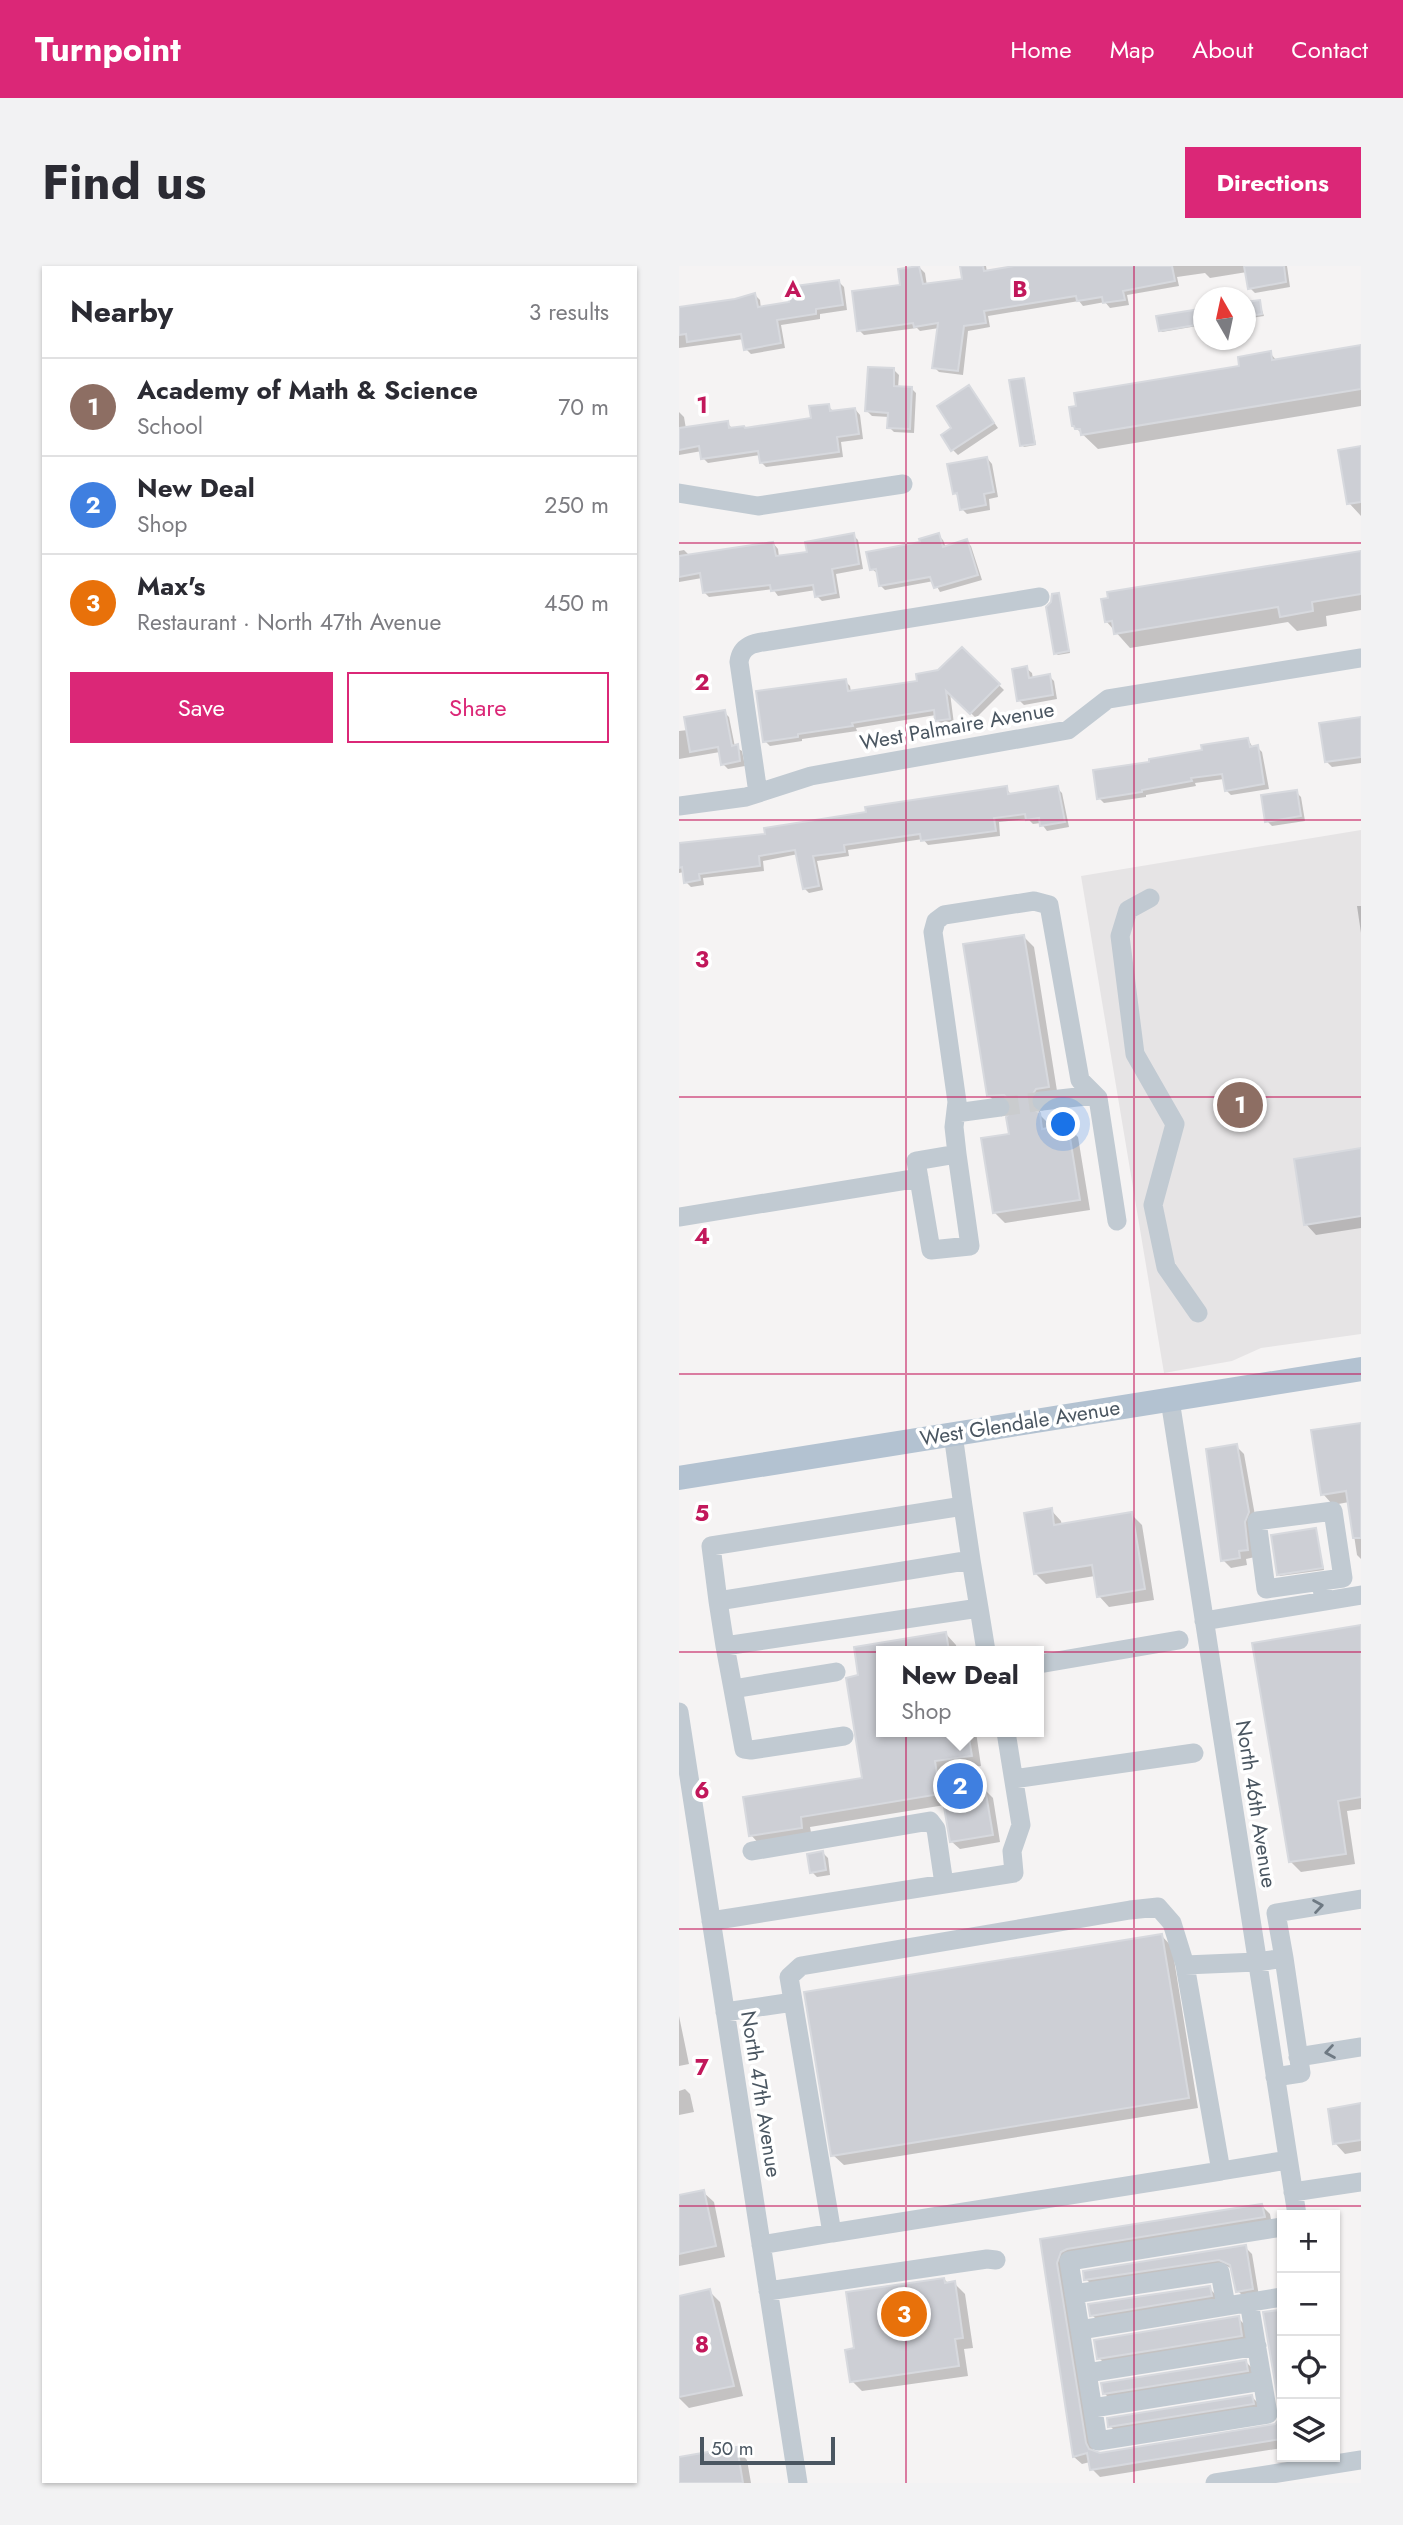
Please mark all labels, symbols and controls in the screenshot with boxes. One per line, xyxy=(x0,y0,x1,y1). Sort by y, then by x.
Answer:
text: Turnpoint xyxy=(35,26,181,73)
text: Home xyxy=(1010,32,1072,67)
text: Map xyxy=(1110,32,1154,67)
text: About xyxy=(1192,32,1253,67)
text: Contact xyxy=(1291,32,1368,67)
text: Find us xyxy=(42,147,206,217)
button: Directions xyxy=(1185,147,1361,218)
text: A xyxy=(784,272,802,306)
text: B xyxy=(1012,272,1028,306)
north arrow xyxy=(1193,287,1256,350)
text: Nearby xyxy=(70,290,173,333)
text: 3 results xyxy=(529,295,609,329)
text: Academy of Math & Science xyxy=(137,371,478,409)
text: 1 xyxy=(696,388,708,422)
text: 1 xyxy=(87,390,99,424)
text: 70 m xyxy=(558,390,609,424)
text: School xyxy=(137,409,203,443)
text: New Deal xyxy=(137,469,255,507)
text: 2 xyxy=(85,488,101,522)
text: 250 m xyxy=(544,488,609,522)
text: Shop xyxy=(137,507,187,541)
text: Max's xyxy=(137,567,205,605)
text: 3 xyxy=(86,586,100,620)
text: 450 m xyxy=(544,586,609,620)
text: Restaurant · North 47th Avenue xyxy=(137,605,441,639)
text: 2 xyxy=(694,665,710,699)
button: Save xyxy=(70,672,333,743)
button: Share xyxy=(347,672,609,743)
street label: West Palmaire Avenue xyxy=(857,694,1057,758)
text: 3 xyxy=(695,942,709,976)
pin: 1 xyxy=(1217,1079,1263,1131)
your location xyxy=(1046,1107,1080,1141)
text: 4 xyxy=(694,1219,710,1253)
street label: West Glendale Avenue xyxy=(918,1392,1122,1454)
text: 5 xyxy=(695,1496,709,1530)
popup xyxy=(876,1646,1044,1737)
text: New Deal xyxy=(901,1656,1019,1694)
text: Shop xyxy=(901,1694,951,1728)
street label: North 46th Avenue xyxy=(1228,1718,1284,1890)
pin: 2 xyxy=(937,1760,983,1812)
text: 6 xyxy=(694,1773,710,1807)
one-way arrow xyxy=(1313,1899,1324,1914)
street label: North 47th Avenue xyxy=(733,2009,789,2180)
one-way arrow xyxy=(1324,2044,1336,2059)
text: 7 xyxy=(695,2050,709,2084)
map controls xyxy=(1277,2210,1340,2462)
button: + xyxy=(1277,2210,1340,2273)
button: − xyxy=(1277,2273,1340,2336)
pin: 3 xyxy=(881,2288,927,2340)
text: 8 xyxy=(695,2327,709,2361)
button: locate xyxy=(1277,2336,1340,2399)
button: layers xyxy=(1277,2399,1340,2462)
scale bar xyxy=(700,2434,835,2466)
text: 50 m xyxy=(711,2435,754,2462)

